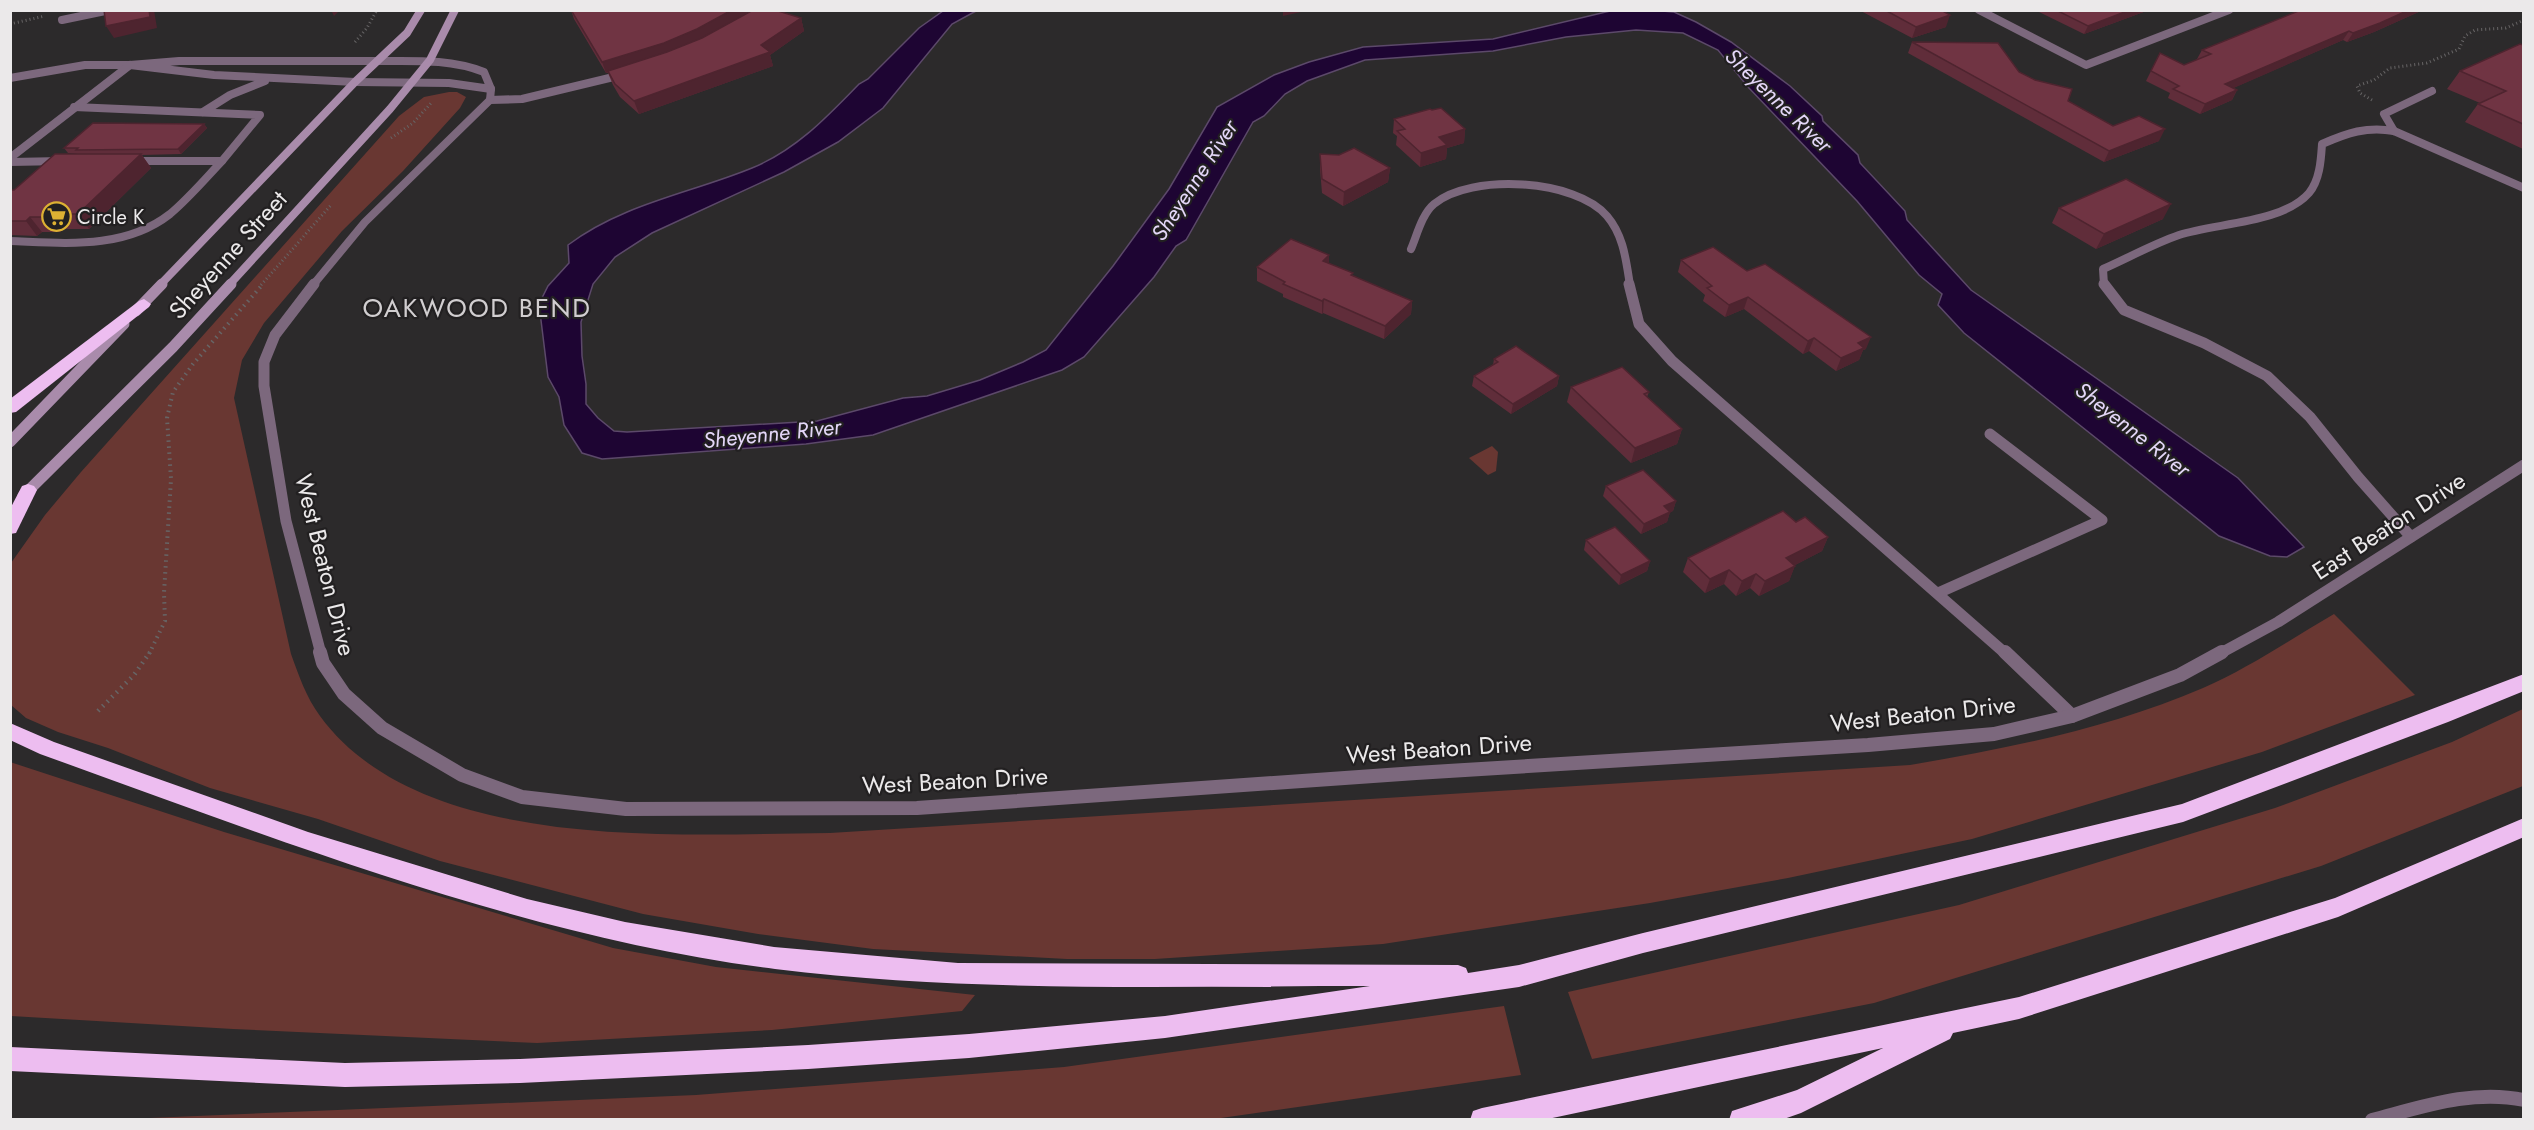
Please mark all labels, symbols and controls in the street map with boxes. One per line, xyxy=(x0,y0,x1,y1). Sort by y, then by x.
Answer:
water label: Sheyenne River xyxy=(1718,40,1841,161)
water label: Sheyenne River xyxy=(1143,112,1246,247)
street label: Sheyenne Street xyxy=(160,182,295,327)
supermarket icon: Circle K xyxy=(40,201,72,233)
place label: Circle K xyxy=(77,203,145,232)
district label: OAKWOOD BEND xyxy=(363,289,591,327)
water label: Sheyenne River xyxy=(2069,374,2199,485)
water label: Sheyenne River xyxy=(701,410,844,456)
street label: East Beaton Drive xyxy=(2305,463,2472,588)
street label: West Beaton Drive xyxy=(286,470,365,659)
street label: West Beaton Drive xyxy=(1829,686,2017,741)
street label: West Beaton Drive xyxy=(1345,725,1533,772)
street label: West Beaton Drive xyxy=(861,758,1049,803)

